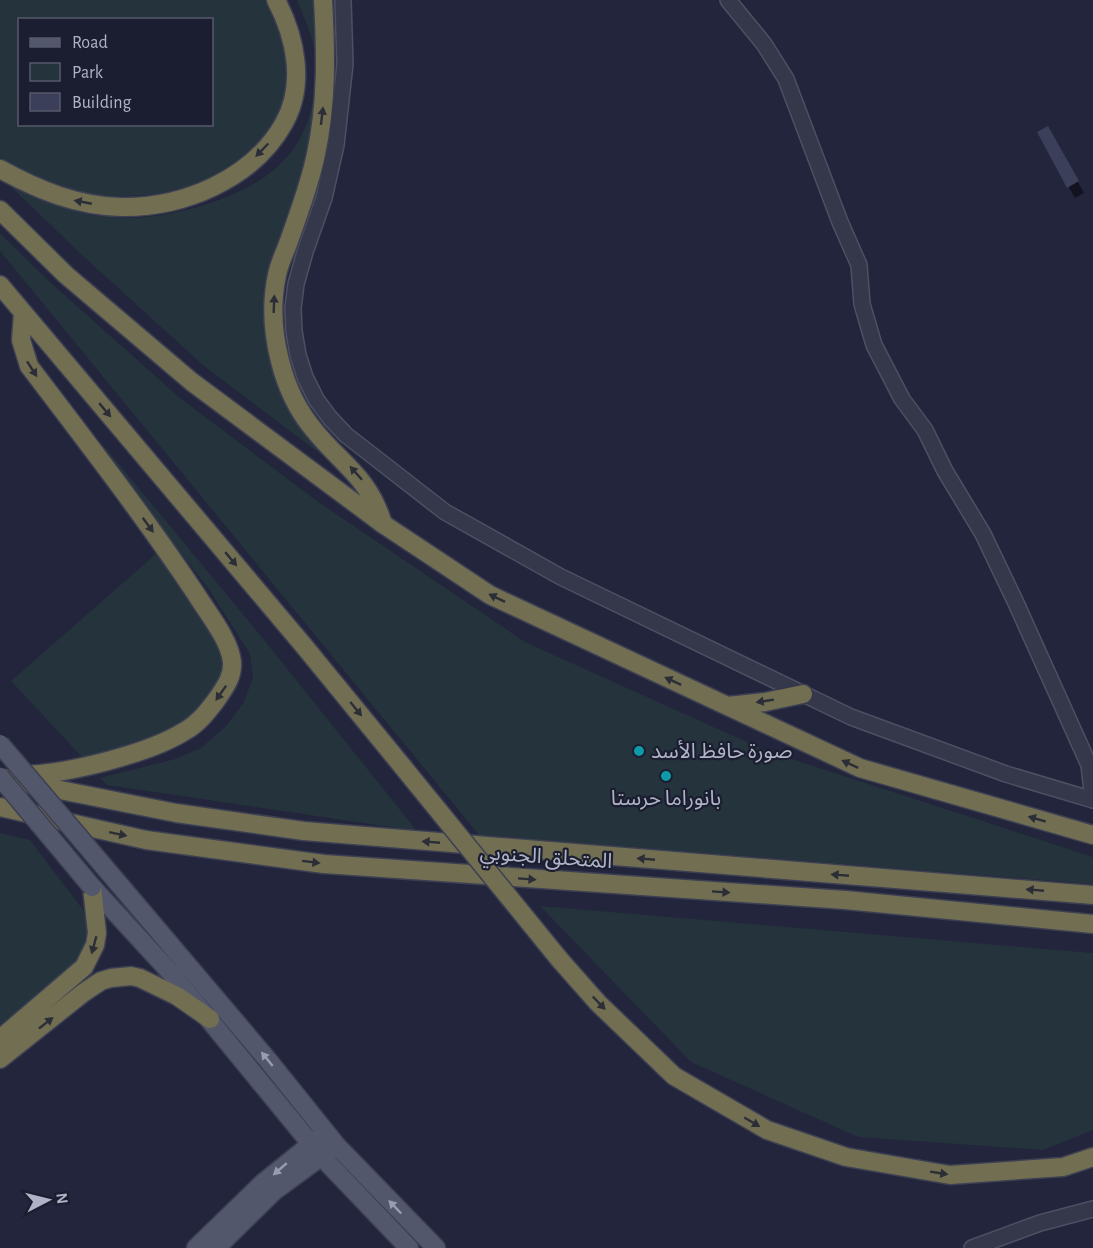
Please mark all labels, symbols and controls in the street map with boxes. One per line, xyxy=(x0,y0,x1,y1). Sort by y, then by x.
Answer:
legend xyxy=(18,18,213,126)
text: Road xyxy=(72,34,108,52)
text: Park xyxy=(72,64,104,82)
text: Building xyxy=(72,94,132,112)
one-way arrow xyxy=(318,106,327,125)
one-way arrow xyxy=(256,143,270,157)
one-way arrow xyxy=(73,197,92,206)
one-way arrow xyxy=(270,294,279,313)
one-way arrow xyxy=(26,360,37,377)
one-way arrow xyxy=(98,402,111,417)
one-way arrow xyxy=(349,466,363,480)
one-way arrow xyxy=(142,516,154,532)
one-way arrow xyxy=(224,551,237,566)
one-way arrow xyxy=(488,593,506,603)
one-way arrow xyxy=(665,676,682,685)
one-way arrow xyxy=(215,684,227,700)
one-way arrow xyxy=(756,697,775,706)
one-way arrow xyxy=(349,701,362,717)
place label: صورة حافظ الأسد xyxy=(651,740,792,763)
marker: صورة حافظ الأسد xyxy=(632,744,646,758)
one-way arrow xyxy=(841,759,858,768)
marker: بانوراما حرستا xyxy=(659,769,673,783)
place label: بانوراما حرستا xyxy=(611,788,721,810)
one-way arrow xyxy=(1028,814,1046,823)
one-way arrow xyxy=(109,830,128,839)
one-way arrow xyxy=(421,837,440,847)
street label: المتحلق الجنوبي xyxy=(479,842,613,877)
one-way arrow xyxy=(636,854,655,864)
one-way arrow xyxy=(302,858,321,867)
one-way arrow xyxy=(831,870,850,879)
one-way arrow xyxy=(517,874,536,883)
one-way arrow xyxy=(1025,885,1044,895)
one-way arrow xyxy=(712,887,731,896)
one-way arrow xyxy=(88,936,98,954)
one-way arrow xyxy=(592,996,606,1011)
one-way arrow xyxy=(38,1016,54,1029)
one-way arrow xyxy=(261,1051,274,1067)
one-way arrow xyxy=(744,1116,760,1127)
one-way arrow xyxy=(272,1162,288,1175)
one-way arrow xyxy=(930,1168,949,1177)
north arrow xyxy=(18,1170,78,1230)
text: N xyxy=(53,1192,71,1205)
one-way arrow xyxy=(388,1199,402,1214)

